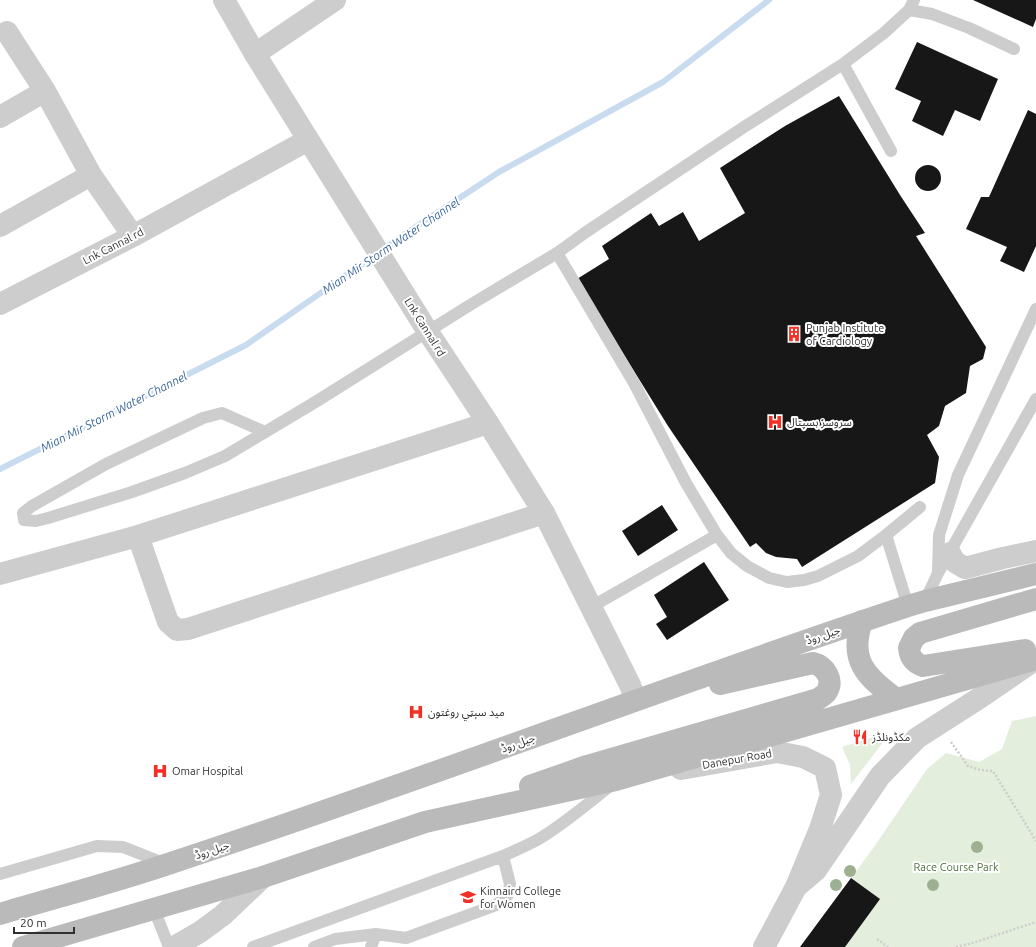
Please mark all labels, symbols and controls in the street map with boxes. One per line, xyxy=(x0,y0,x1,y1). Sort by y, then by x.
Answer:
water label: Mian Mir Storm Water Channel xyxy=(320,194,462,296)
street label: Lnk Cannal rd xyxy=(81,226,145,266)
street label: Lnk Cannal rd xyxy=(402,296,448,358)
place label: Punjab Institute of Cardiology xyxy=(806,322,884,347)
building icon: Punjab Institute of Cardiology xyxy=(785,325,803,343)
water label: Mian Mir Storm Water Channel xyxy=(38,369,190,454)
hospital icon: سروسز ہسپتال xyxy=(766,413,784,431)
place label: سروسز ہسپتال xyxy=(787,416,852,430)
street label: جیل روڈ xyxy=(804,623,842,647)
hospital icon: مید سېټي روغتون xyxy=(407,703,425,721)
place label: مید سېټي روغتون xyxy=(428,706,505,722)
restaurant icon: مکڈونلڈز xyxy=(851,728,869,746)
street label: جیل روڈ xyxy=(499,731,537,756)
place label: مکڈونلڈز xyxy=(871,731,911,744)
street label: Danepur Road xyxy=(701,747,773,771)
hospital icon: Omar Hospital xyxy=(151,762,169,780)
place label: Omar Hospital xyxy=(172,765,243,777)
street label: جیل روڈ xyxy=(193,838,231,862)
park label: Race Course Park xyxy=(914,861,999,873)
place label: Kinnaird College for Women xyxy=(480,885,561,910)
school or university icon: Kinnaird College for Women xyxy=(459,888,477,906)
scale bar xyxy=(14,909,74,935)
text: 20 m xyxy=(20,916,47,929)

